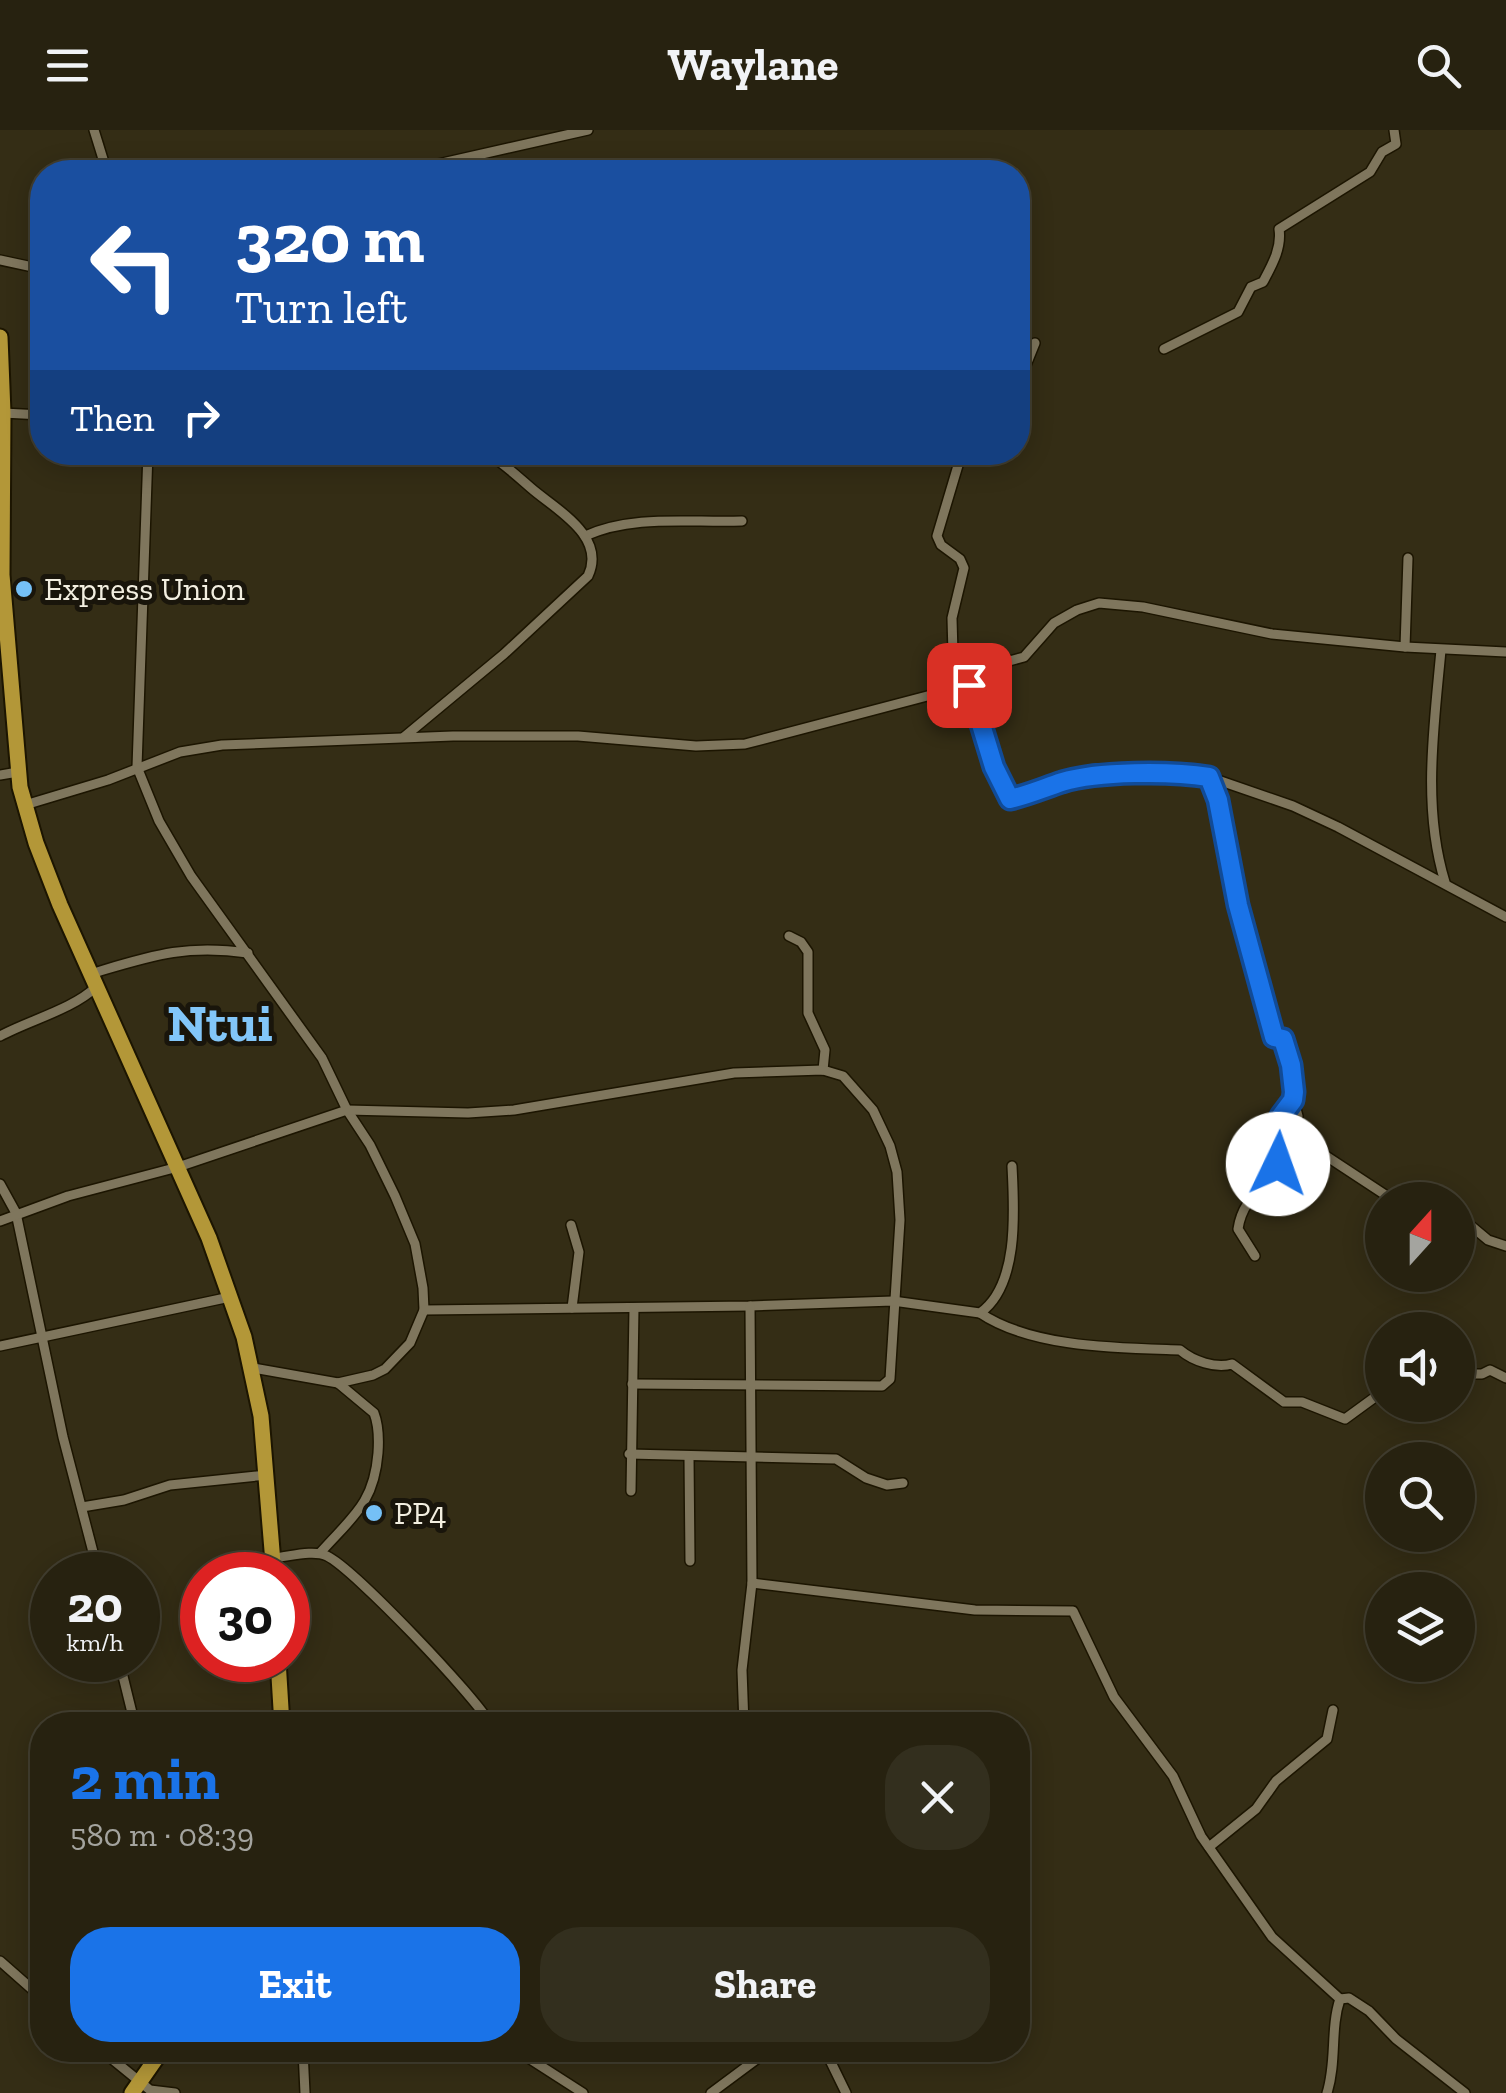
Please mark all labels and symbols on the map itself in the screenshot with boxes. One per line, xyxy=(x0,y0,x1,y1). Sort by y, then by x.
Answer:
place label: Express Union xyxy=(44,570,246,608)
marker: Express Union xyxy=(13,578,35,600)
pin xyxy=(927,643,1012,728)
district label: Ntui xyxy=(167,992,273,1054)
position arrow xyxy=(1226,1112,1330,1216)
north arrow xyxy=(1365,1182,1475,1292)
place label: PP4 xyxy=(394,1494,447,1532)
marker: PP4 xyxy=(363,1502,385,1524)
speed limit sign: 30 xyxy=(180,1552,310,1682)

